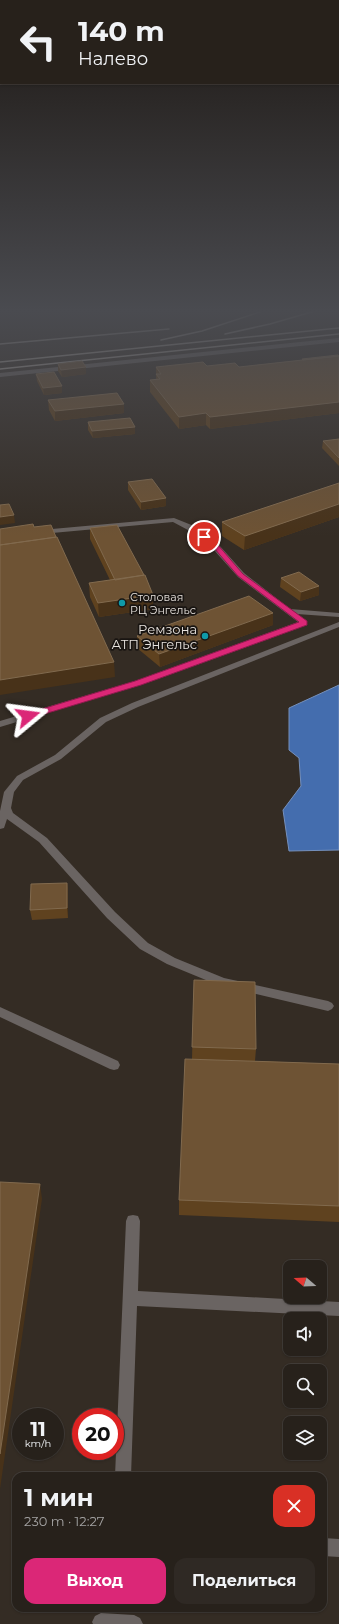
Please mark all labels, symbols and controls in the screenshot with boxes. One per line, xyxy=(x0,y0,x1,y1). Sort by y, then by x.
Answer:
text: 140 m xyxy=(78,14,165,48)
icon: left xyxy=(12,16,64,68)
text: Налево xyxy=(78,48,148,70)
pin xyxy=(187,520,221,554)
icon: arrive xyxy=(193,526,215,548)
place label: Столовая РЦ Энгельс xyxy=(130,590,196,617)
marker: Столовая РЦ Энгельс xyxy=(117,598,127,608)
place label: Ремзона АТП Энгельс xyxy=(111,621,197,652)
marker: Ремзона АТП Энгельс xyxy=(200,631,210,641)
position arrow xyxy=(7,695,49,737)
north arrow xyxy=(283,1260,327,1304)
map controls xyxy=(283,1260,327,1460)
button: sound xyxy=(283,1312,327,1356)
button: search xyxy=(283,1364,327,1408)
speed limit sign: 20 xyxy=(72,1408,124,1460)
button: layers xyxy=(283,1416,327,1460)
text: 11 xyxy=(30,1417,46,1441)
text: km/h xyxy=(25,1437,51,1450)
text: 1 мин xyxy=(24,1483,93,1512)
button: close xyxy=(273,1485,315,1527)
text: 230 m · 12:27 xyxy=(24,1513,104,1529)
button: Выход xyxy=(24,1558,166,1604)
button: Поделиться xyxy=(174,1558,315,1604)

